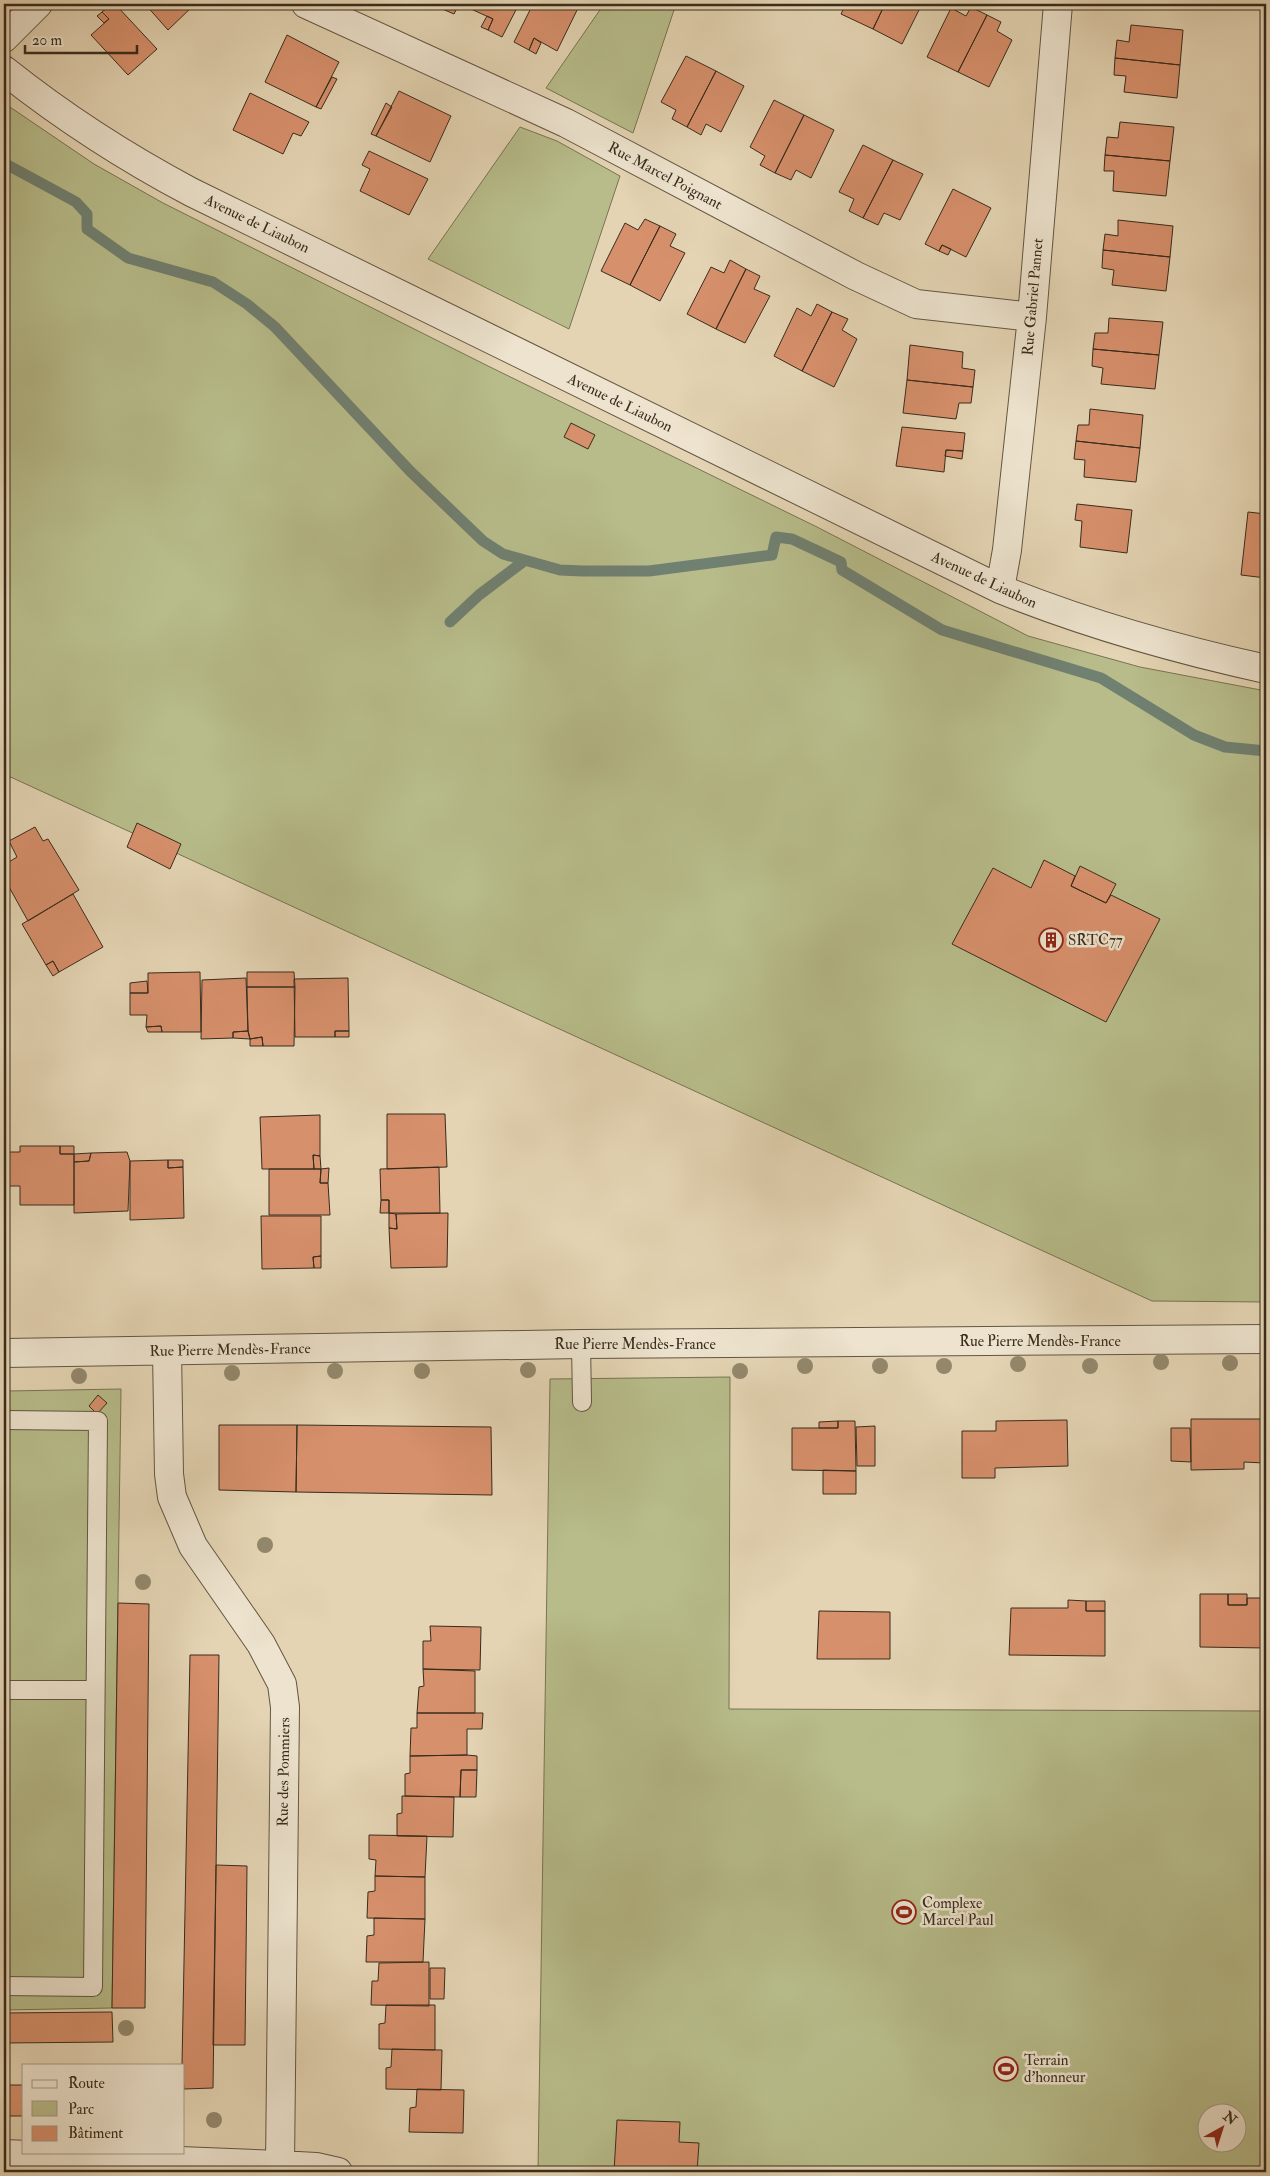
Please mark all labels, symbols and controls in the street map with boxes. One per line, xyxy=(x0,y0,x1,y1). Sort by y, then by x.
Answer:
scale bar xyxy=(25,22,138,54)
text: 20 m xyxy=(32,31,62,50)
street label: Rue Marcel Poignant xyxy=(605,138,725,214)
street label: Avenue de Liaubon xyxy=(201,190,313,258)
street label: Rue Gabriel Pannet xyxy=(1018,237,1048,357)
street label: Avenue de Liaubon xyxy=(564,369,676,437)
street label: Avenue de Liaubon xyxy=(927,547,1040,613)
building icon: SRTC77 xyxy=(1038,927,1064,953)
place label: SRTC77 xyxy=(1068,931,1123,950)
street label: Rue Pierre Mendès-France xyxy=(959,1332,1121,1351)
street label: Rue Pierre Mendès-France xyxy=(554,1335,716,1354)
street label: Rue Pierre Mendès-France xyxy=(149,1339,311,1361)
street label: Rue des Pommiers xyxy=(274,1717,294,1827)
place label: Complexe Marcel Paul xyxy=(922,1894,994,1930)
sports icon: Complexe Marcel Paul xyxy=(891,1899,917,1925)
place label: Terrain d’honneur xyxy=(1024,2051,1086,2087)
sports icon: Terrain d’honneur xyxy=(993,2056,1019,2082)
legend xyxy=(22,2064,185,2154)
text: Route xyxy=(68,2074,105,2093)
text: Parc xyxy=(68,2100,94,2119)
north arrow xyxy=(1198,2104,1248,2154)
text: N xyxy=(1219,2107,1240,2129)
text: Bâtiment xyxy=(68,2124,123,2143)

